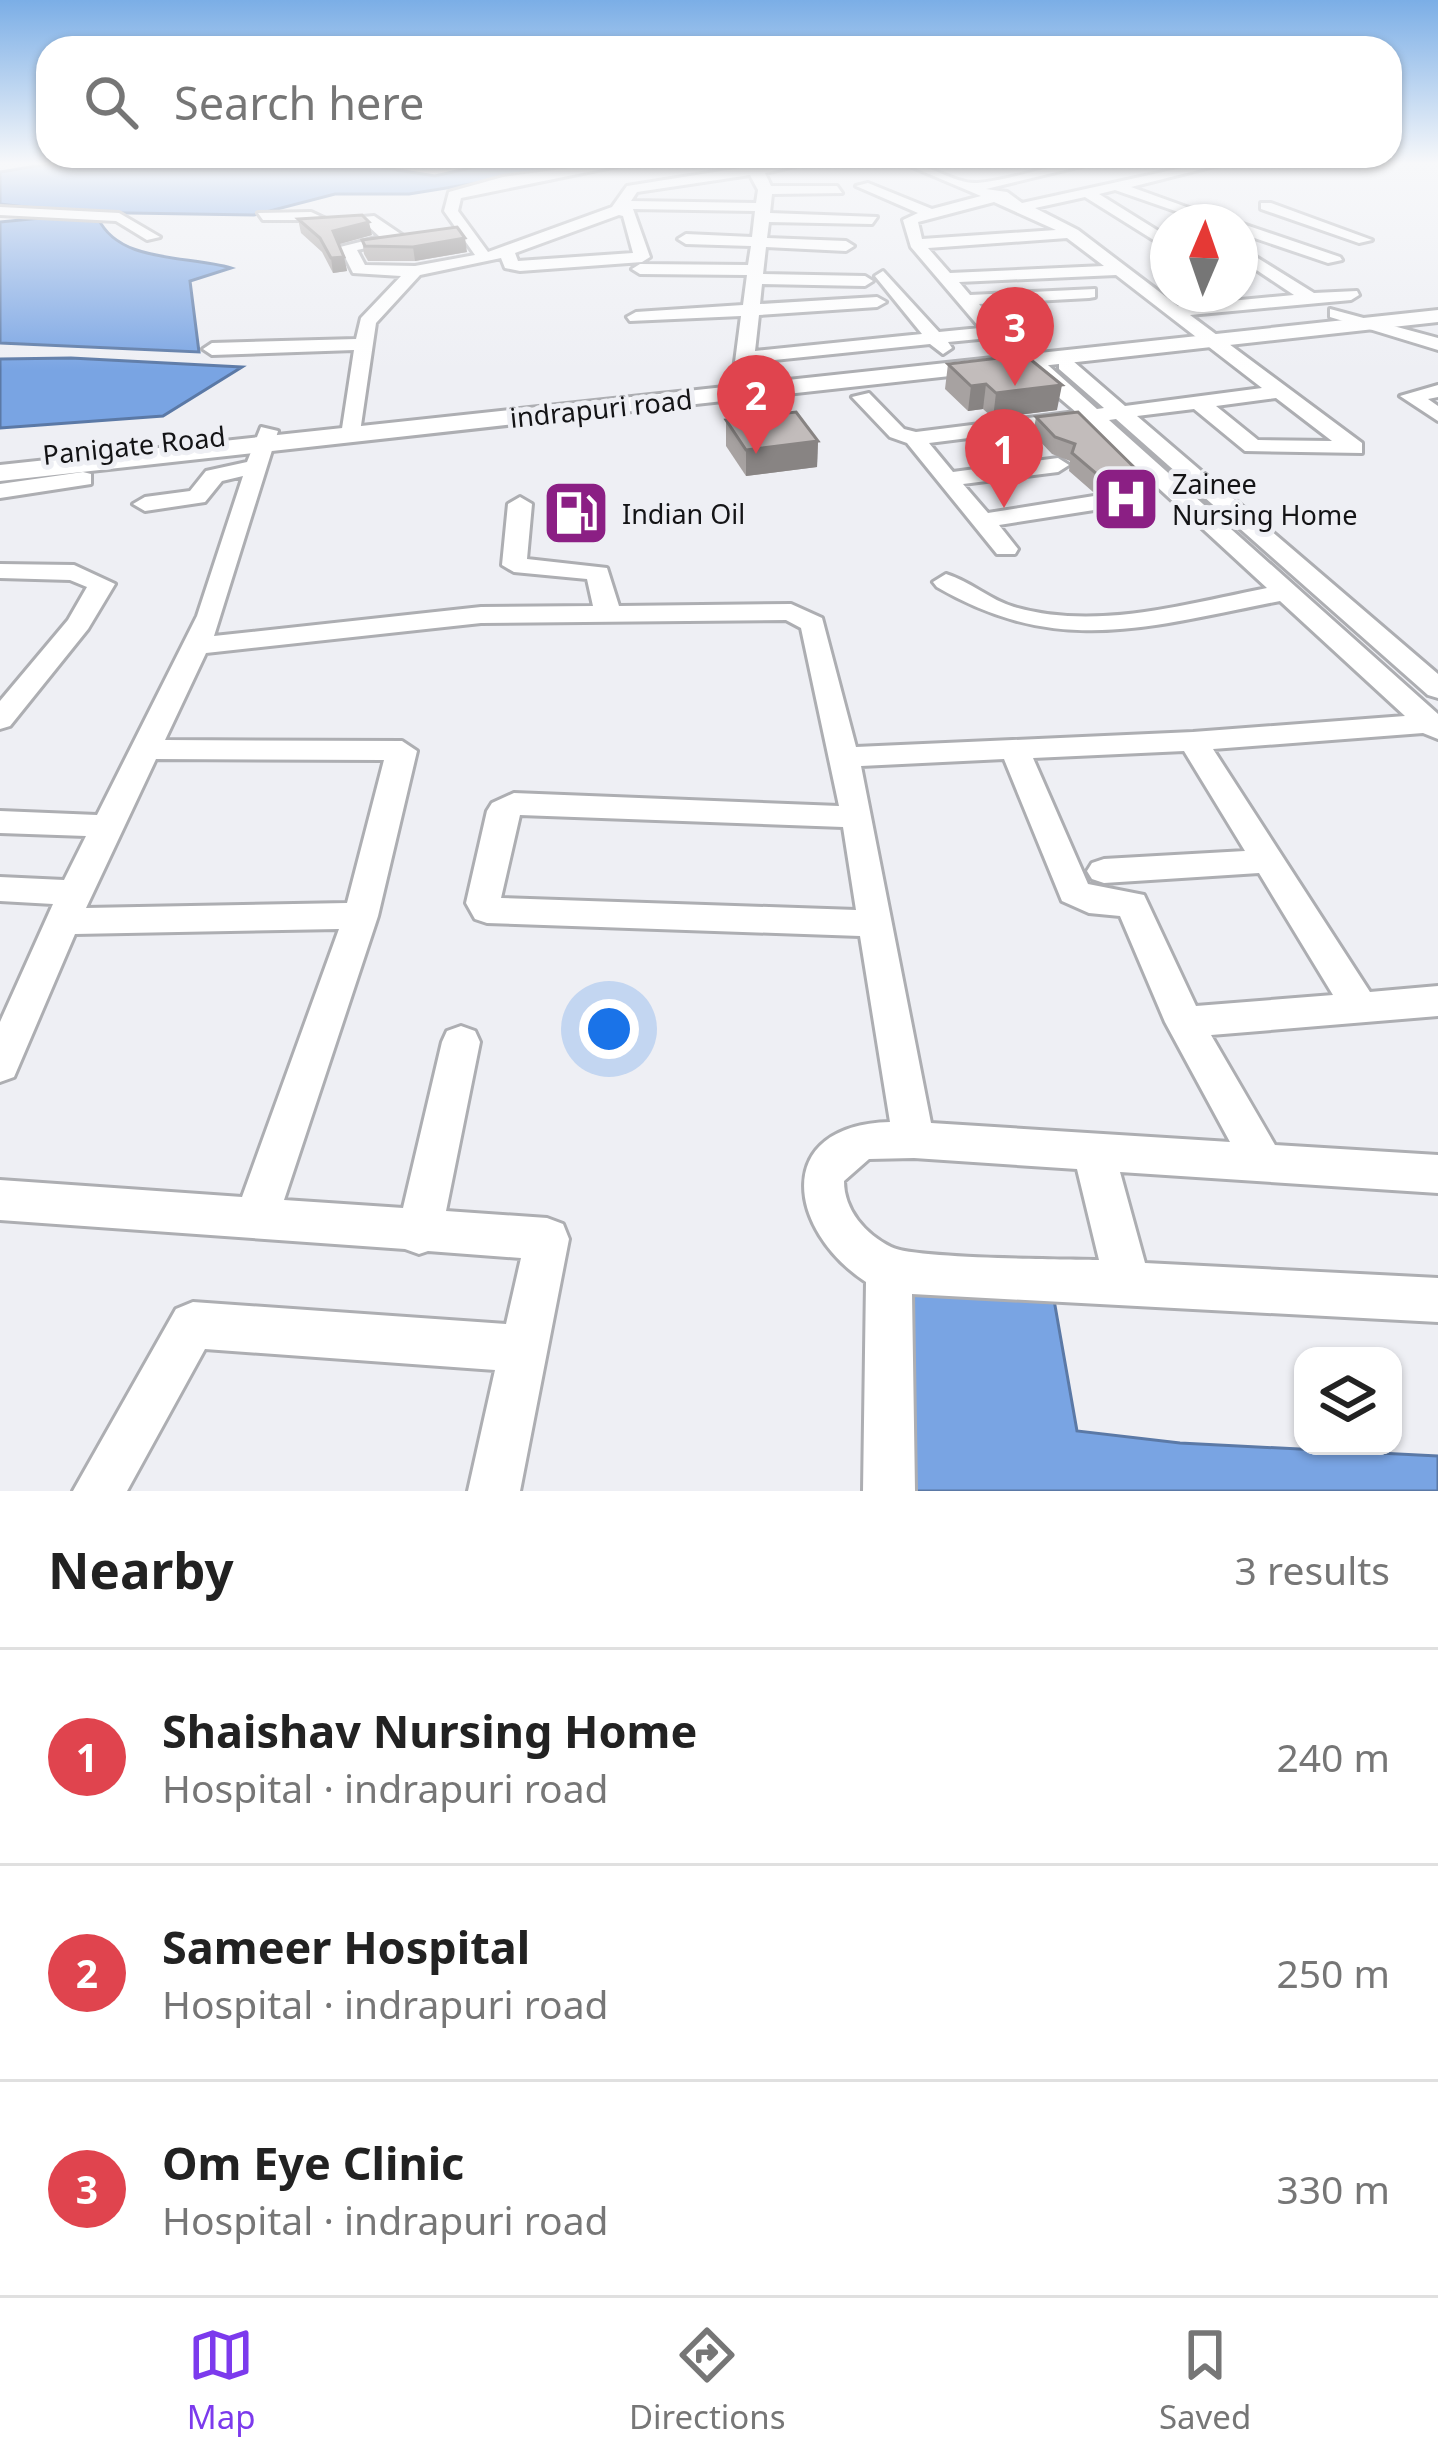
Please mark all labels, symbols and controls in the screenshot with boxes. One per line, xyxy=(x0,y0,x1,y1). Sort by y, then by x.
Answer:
search box xyxy=(36,36,1402,168)
icon: search xyxy=(78,69,144,135)
text: Search here xyxy=(174,72,424,133)
north arrow xyxy=(1150,204,1258,312)
pin: 3 xyxy=(976,287,1054,386)
pin: 2 xyxy=(717,355,795,454)
street label: indrapuri road xyxy=(508,380,694,436)
pin: 1 xyxy=(965,409,1043,508)
street label: Panigate Road xyxy=(41,417,227,473)
hospital icon: Zainee Nursing Home xyxy=(1091,464,1161,534)
place label: Zainee Nursing Home xyxy=(1172,465,1357,533)
fuel station icon: Indian Oil xyxy=(541,478,611,548)
place label: Indian Oil xyxy=(622,495,745,532)
your location xyxy=(579,999,639,1059)
map controls xyxy=(1294,1347,1402,1455)
button: layers xyxy=(1294,1347,1402,1455)
text: Nearby xyxy=(48,1534,234,1604)
text: 3 results xyxy=(1235,1543,1390,1596)
text: Shaishav Nursing Home xyxy=(162,1700,697,1761)
text: 1 xyxy=(76,1730,98,1783)
text: 240 m xyxy=(1276,1730,1390,1783)
text: Hospital · indrapuri road xyxy=(162,1761,609,1814)
text: Sameer Hospital xyxy=(162,1916,530,1977)
text: 2 xyxy=(76,1946,98,1999)
text: 250 m xyxy=(1276,1946,1390,1999)
text: Hospital · indrapuri road xyxy=(162,1977,609,2030)
text: Om Eye Clinic xyxy=(162,2132,464,2193)
text: 3 xyxy=(76,2162,98,2215)
text: 330 m xyxy=(1276,2162,1390,2215)
text: Hospital · indrapuri road xyxy=(162,2193,609,2246)
tab: Map xyxy=(187,2322,255,2439)
tab: Directions xyxy=(629,2322,786,2439)
tab: Saved xyxy=(1159,2322,1251,2439)

